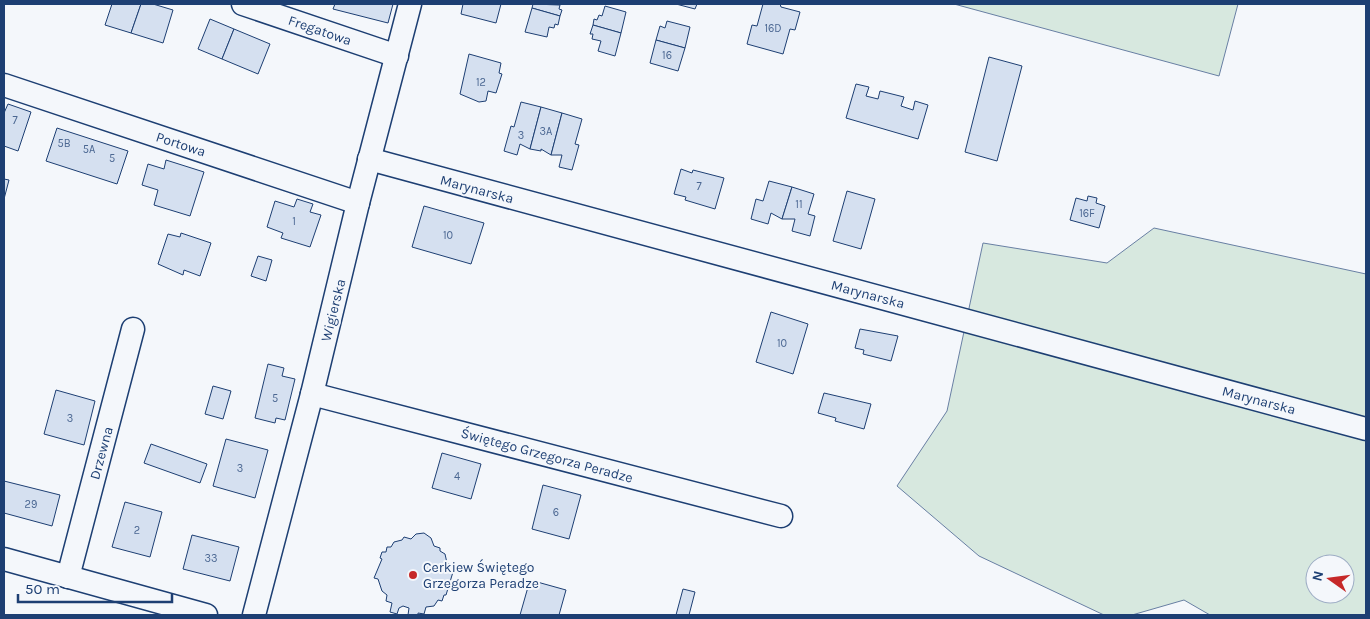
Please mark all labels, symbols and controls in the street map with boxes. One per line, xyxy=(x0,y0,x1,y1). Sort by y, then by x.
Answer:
street label: Fregatowa xyxy=(286,12,354,49)
house number: 16D xyxy=(764,22,782,35)
house number: 16 xyxy=(662,49,672,62)
house number: 12 xyxy=(476,76,486,89)
house number: 7 xyxy=(12,114,18,127)
house number: 3A xyxy=(540,125,553,138)
street label: Portowa xyxy=(154,128,208,160)
house number: 3 xyxy=(518,129,524,142)
house number: 5B xyxy=(57,137,71,150)
house number: 5A xyxy=(83,143,96,156)
house number: 5 xyxy=(109,152,115,165)
street label: Marynarska xyxy=(438,172,515,207)
house number: 7 xyxy=(696,180,702,193)
house number: 11 xyxy=(795,198,803,211)
house number: 16F xyxy=(1079,207,1095,220)
house number: 1 xyxy=(292,215,296,228)
house number: 10 xyxy=(443,229,453,242)
street label: Wigierska xyxy=(317,277,349,343)
street label: Marynarska xyxy=(829,277,906,312)
house number: 10 xyxy=(777,337,787,350)
street label: Marynarska xyxy=(1220,383,1297,418)
house number: 5 xyxy=(272,392,278,405)
house number: 3 xyxy=(67,412,73,425)
street label: Świętego Grzegorza Peradze xyxy=(459,424,635,487)
street label: Drzewna xyxy=(86,425,117,482)
house number: 3 xyxy=(237,462,243,475)
house number: 4 xyxy=(454,470,460,483)
house number: 29 xyxy=(25,498,37,511)
house number: 6 xyxy=(553,506,559,519)
house number: 2 xyxy=(134,524,140,537)
house number: 33 xyxy=(205,552,218,565)
north arrow xyxy=(1305,554,1355,604)
place label: Cerkiew Świętego Grzegorza Peradze xyxy=(423,559,539,592)
marker: Cerkiew Świętego Grzegorza Peradze xyxy=(407,569,419,581)
text: N xyxy=(1308,569,1327,583)
scale bar xyxy=(18,572,171,604)
text: 50 m xyxy=(25,580,60,598)

